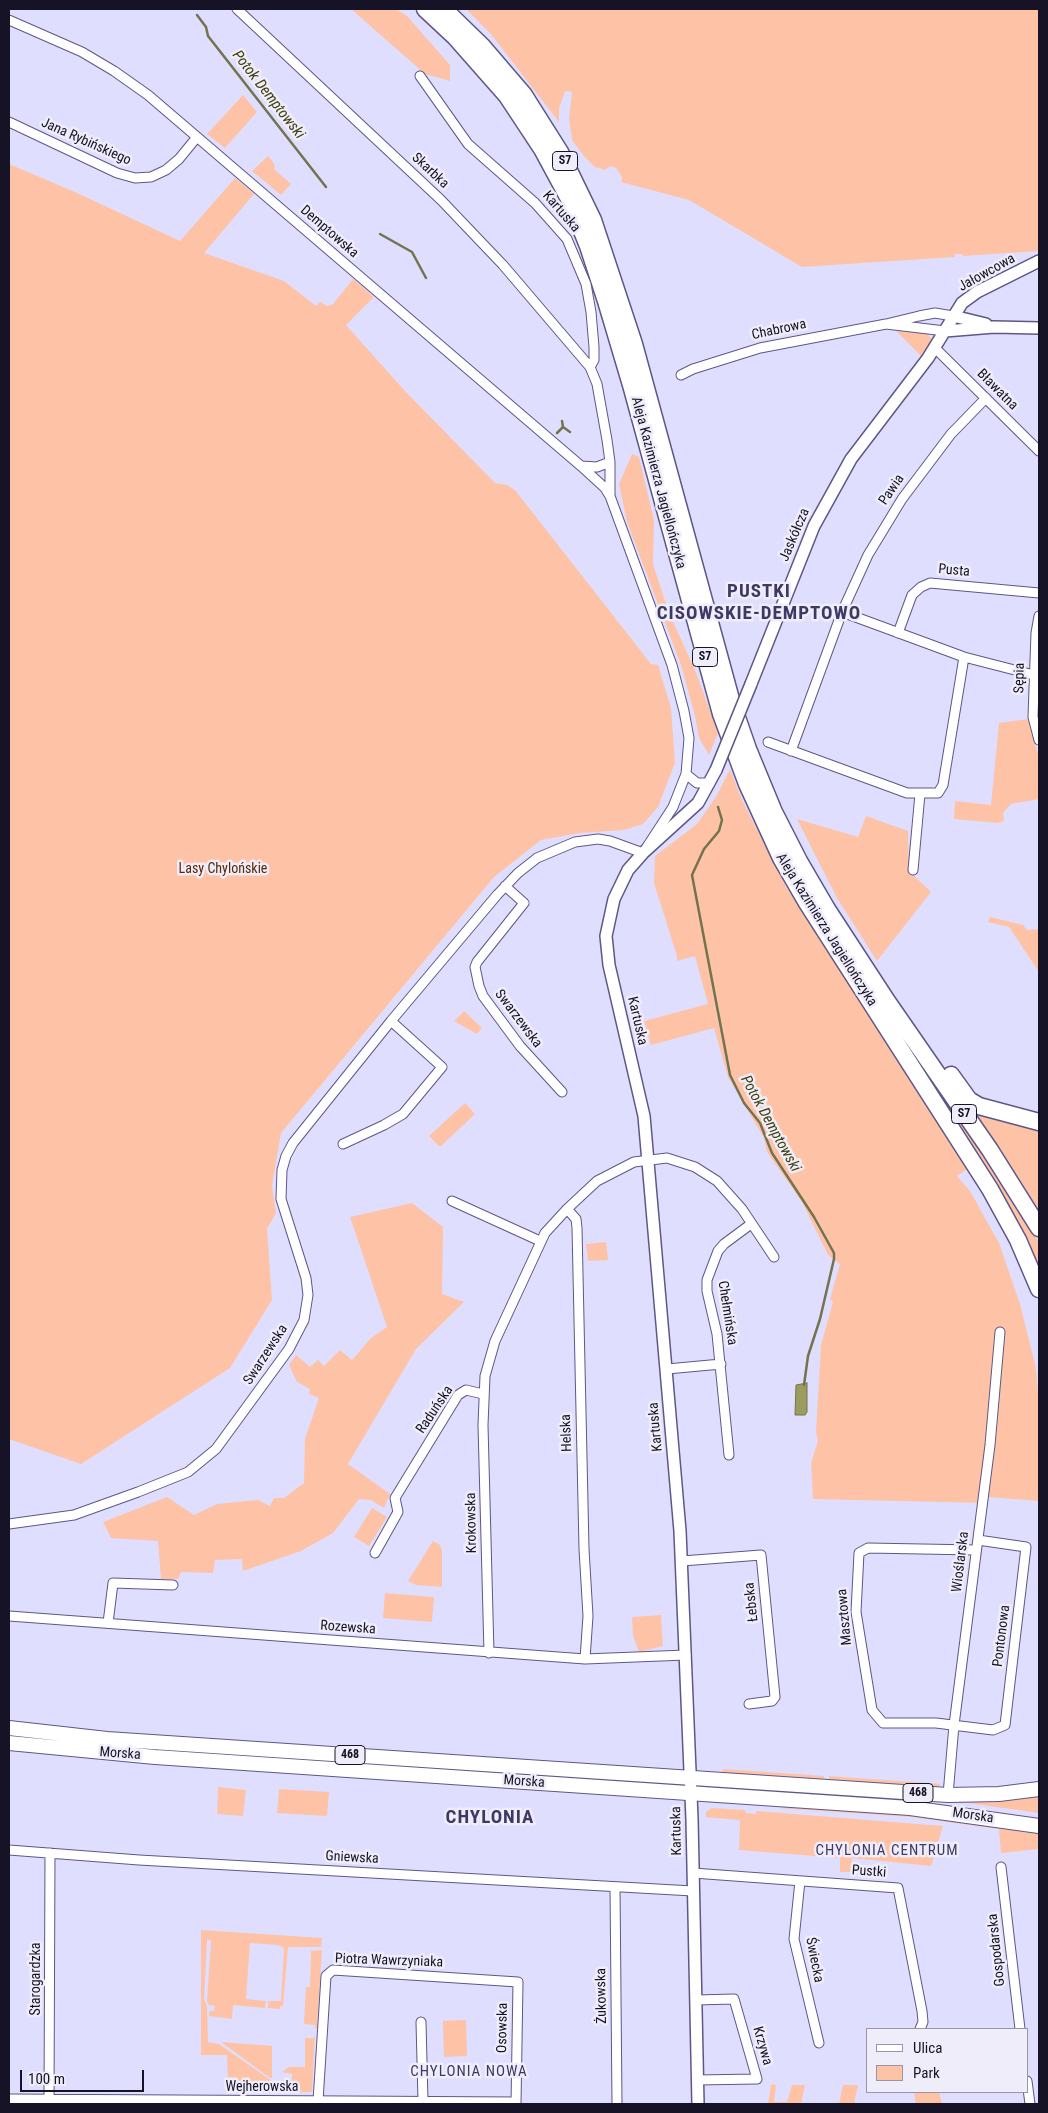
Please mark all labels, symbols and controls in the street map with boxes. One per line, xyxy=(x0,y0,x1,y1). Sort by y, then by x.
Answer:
water label: Potok Demptowski xyxy=(228,47,308,143)
street label: Jana Rybińskiego xyxy=(38,115,134,169)
street label: Skarbka xyxy=(408,150,452,192)
road number: S7 xyxy=(552,152,578,170)
street label: Kartuska xyxy=(539,188,583,236)
street label: Demptowska xyxy=(296,202,362,262)
street label: Jałowcowa xyxy=(956,251,1018,295)
street label: Chabrowa xyxy=(750,316,808,344)
street label: Bławatna xyxy=(973,366,1021,414)
street label: Aleja Kazimierza Jagiellończyka xyxy=(627,395,689,571)
street label: Pawia xyxy=(876,471,908,509)
street label: Jaskółcza xyxy=(776,506,814,564)
street label: Pusta xyxy=(937,561,971,581)
district label: PUSTKI CISOWSKIE-DEMPTOWO xyxy=(655,581,863,625)
road number: S7 xyxy=(692,648,718,666)
street label: Sępia xyxy=(1011,663,1029,693)
street label: Aleja Kazimierza Jagiellończyka xyxy=(772,850,880,1010)
park label: Lasy Chylońskie xyxy=(179,861,267,877)
street label: Swarzewska xyxy=(491,987,545,1051)
street label: Kartuska xyxy=(623,995,651,1047)
water label: Potok Demptowski xyxy=(736,1073,804,1175)
road number: S7 xyxy=(952,1104,976,1124)
street label: Chełmińska xyxy=(714,1280,740,1346)
street label: Swarzewska xyxy=(240,1322,292,1388)
street label: Raduńska xyxy=(413,1383,457,1437)
street label: Kartuska xyxy=(645,1402,667,1452)
street label: Helska xyxy=(558,1414,576,1452)
street label: Krokowska xyxy=(463,1493,481,1553)
street label: Wioślarska xyxy=(949,1531,973,1593)
street label: Łebska xyxy=(742,1581,762,1623)
street label: Masztowa xyxy=(834,1588,856,1646)
street label: Pontonowa xyxy=(990,1604,1014,1668)
street label: Rozewska xyxy=(320,1618,376,1638)
street label: Morska xyxy=(99,1744,141,1764)
road number: 468 xyxy=(335,1746,365,1764)
street label: Morska xyxy=(503,1772,545,1792)
road number: 468 xyxy=(903,1784,933,1802)
street label: Morska xyxy=(951,1805,995,1827)
street label: Kartuska xyxy=(668,1806,686,1856)
district label: CHYLONIA xyxy=(445,1807,535,1829)
district label: CHYLONIA CENTRUM xyxy=(814,1842,960,1860)
street label: Gniewska xyxy=(325,1848,379,1868)
street label: Pustki xyxy=(851,1862,887,1882)
street label: Gospodarska xyxy=(985,1913,1009,1987)
street label: Świecka xyxy=(801,1936,827,1984)
street label: Starogardzka xyxy=(28,1942,44,2016)
street label: Piotra Wawrzyniaka xyxy=(335,1951,443,1971)
street label: Żukowska xyxy=(593,1968,611,2024)
street label: Osowska xyxy=(494,2003,512,2053)
street label: Krzywa xyxy=(748,2025,776,2067)
legend xyxy=(866,2028,1028,2093)
text: Ulica xyxy=(913,2039,942,2057)
scale bar xyxy=(22,2060,146,2092)
district label: CHYLONIA NOWA xyxy=(409,2063,529,2081)
text: Park xyxy=(913,2064,940,2082)
text: 100 m xyxy=(28,2070,65,2088)
street label: Wejherowska xyxy=(225,2079,299,2095)

